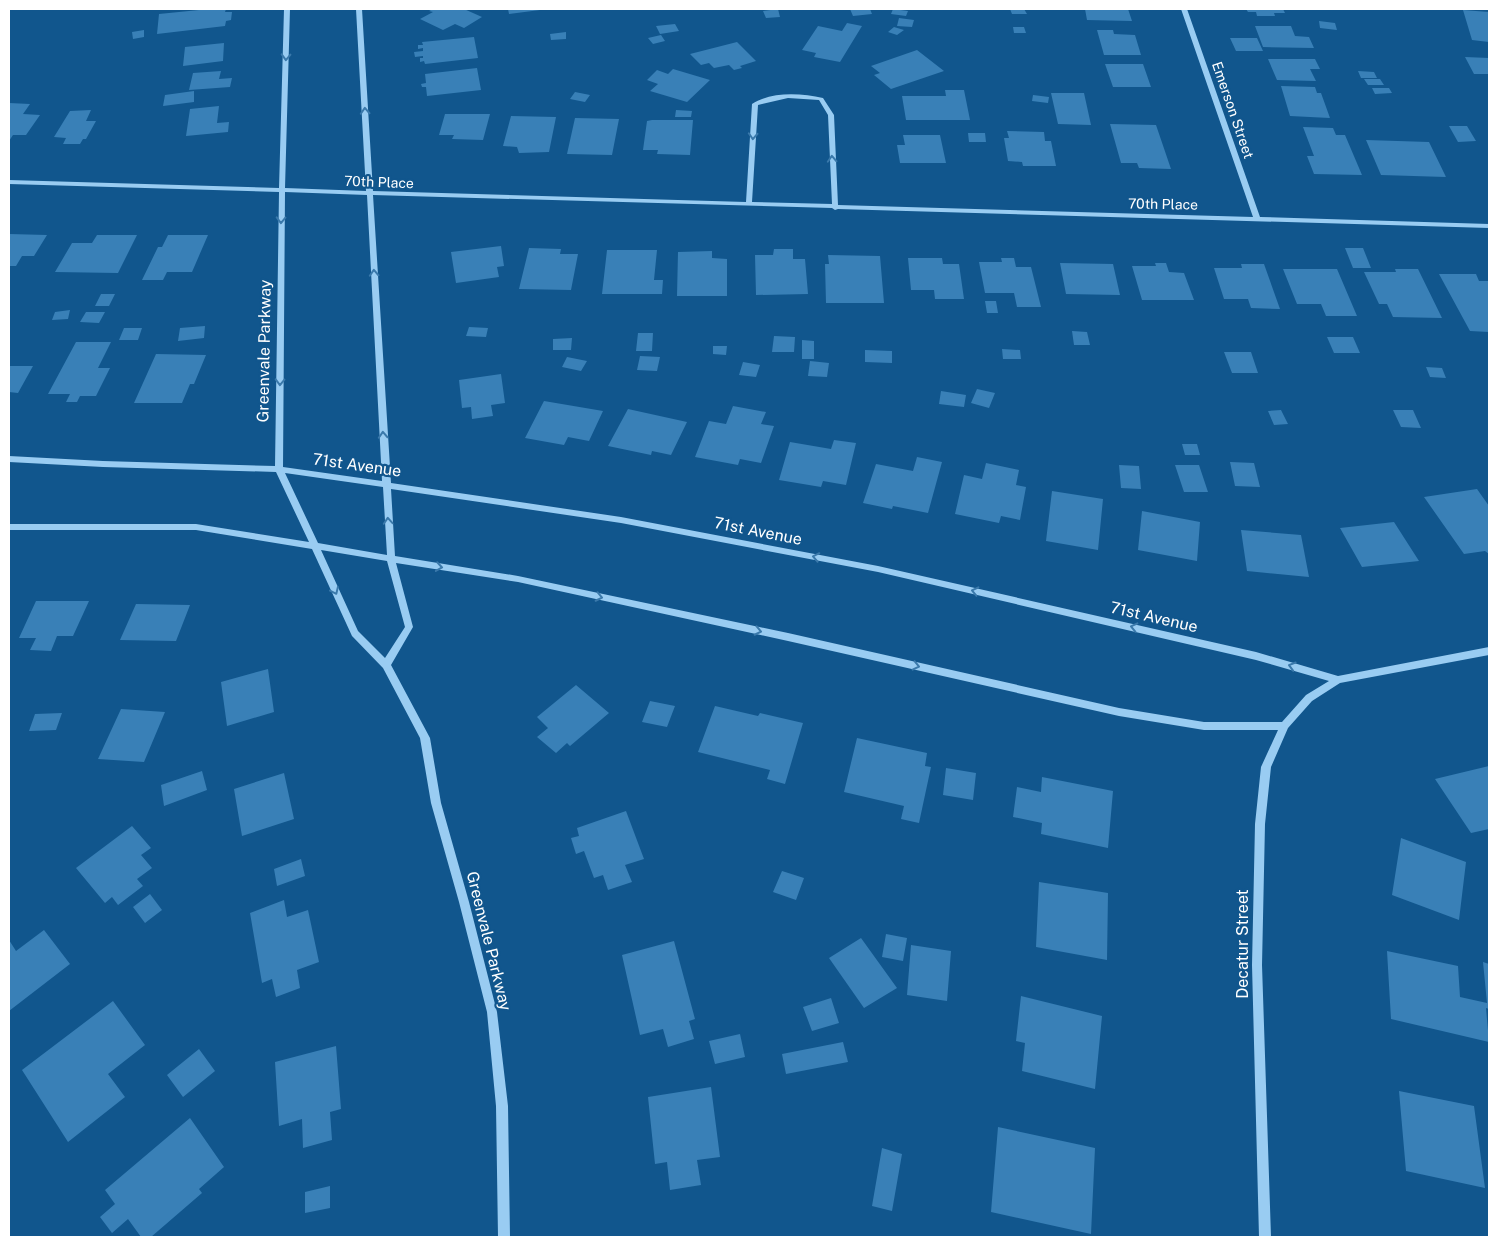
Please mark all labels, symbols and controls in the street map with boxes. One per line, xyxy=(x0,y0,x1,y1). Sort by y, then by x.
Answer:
one-way arrow xyxy=(281,54,291,62)
street label: Emerson Street xyxy=(1209,59,1257,161)
one-way arrow xyxy=(360,106,371,114)
one-way arrow xyxy=(748,132,759,140)
one-way arrow xyxy=(827,155,838,163)
street label: 70th Place xyxy=(344,173,414,191)
street label: 70th Place xyxy=(1128,195,1198,213)
one-way arrow xyxy=(276,216,287,224)
one-way arrow xyxy=(368,269,379,277)
street label: Greenvale Parkway xyxy=(253,279,275,423)
one-way arrow xyxy=(275,379,285,387)
one-way arrow xyxy=(377,431,388,439)
street label: 71st Avenue xyxy=(311,449,403,481)
street label: 71st Avenue xyxy=(712,513,804,549)
one-way arrow xyxy=(383,517,394,525)
one-way arrow xyxy=(812,552,821,563)
one-way arrow xyxy=(435,561,444,571)
one-way arrow xyxy=(329,586,340,595)
one-way arrow xyxy=(971,586,980,597)
one-way arrow xyxy=(594,591,603,602)
street label: 71st Avenue xyxy=(1108,598,1200,636)
one-way arrow xyxy=(1129,623,1138,633)
one-way arrow xyxy=(753,625,762,636)
one-way arrow xyxy=(912,660,921,671)
one-way arrow xyxy=(1287,661,1296,672)
street label: Greenvale Parkway xyxy=(463,869,516,1013)
street label: Decatur Street xyxy=(1233,889,1252,999)

